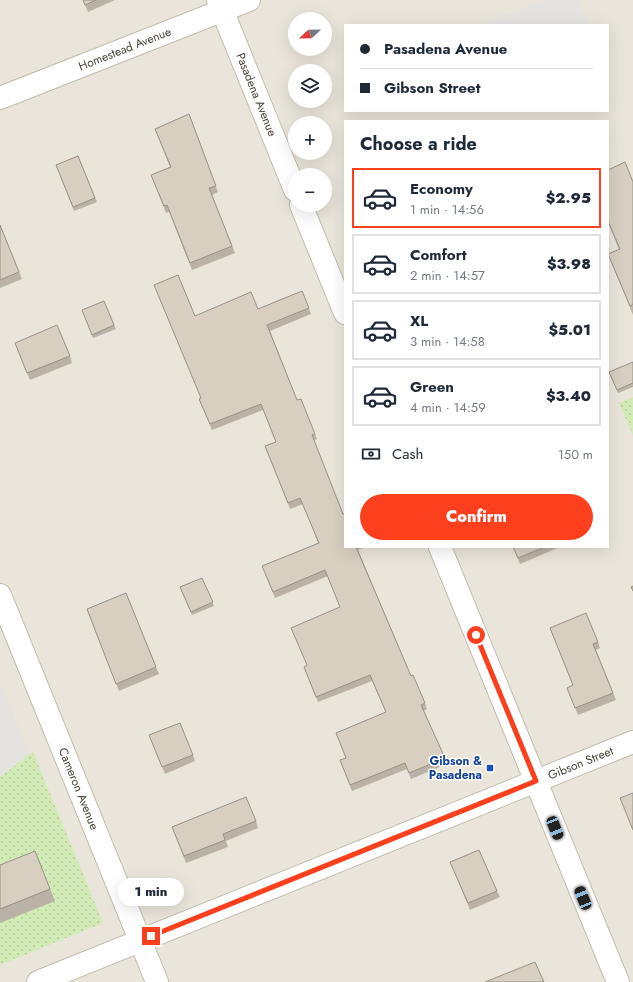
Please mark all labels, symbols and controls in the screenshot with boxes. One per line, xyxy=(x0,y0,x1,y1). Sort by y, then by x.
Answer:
north arrow xyxy=(288,12,332,56)
map controls xyxy=(288,12,332,212)
street label: Homestead Avenue xyxy=(76,23,174,75)
text: Pasadena Avenue xyxy=(384,38,507,60)
street label: Pasadena Avenue xyxy=(231,50,281,139)
button: layers xyxy=(288,64,332,108)
text: Gibson Street xyxy=(384,77,480,99)
button: + xyxy=(288,116,332,160)
text: Choose a ride xyxy=(360,131,477,157)
button: − xyxy=(288,168,332,212)
text: Economy xyxy=(410,178,473,200)
icon: car xyxy=(362,180,398,216)
text: $2.95 xyxy=(546,187,591,209)
text: 1 min · 14:56 xyxy=(410,200,484,219)
text: Comfort xyxy=(410,244,467,266)
icon: car xyxy=(362,246,398,282)
text: $3.98 xyxy=(547,253,591,275)
text: 2 min · 14:57 xyxy=(410,266,485,285)
text: XL xyxy=(410,310,428,332)
icon: car xyxy=(362,312,398,348)
text: $5.01 xyxy=(548,319,591,341)
text: 3 min · 14:58 xyxy=(410,332,485,351)
text: Green xyxy=(410,376,454,398)
icon: car xyxy=(362,378,398,414)
text: $3.40 xyxy=(546,385,591,407)
text: 4 min · 14:59 xyxy=(410,398,486,417)
icon: cash xyxy=(360,443,382,465)
text: Cash xyxy=(392,443,423,465)
text: 150 m xyxy=(558,445,593,464)
button: Confirm xyxy=(360,494,593,540)
route start xyxy=(467,626,485,644)
street label: Gibson Street xyxy=(545,742,616,784)
street label: Cameron Avenue xyxy=(54,745,103,833)
place label: Gibson & Pasadena xyxy=(429,752,482,784)
marker: Gibson & Pasadena xyxy=(485,763,495,773)
car xyxy=(545,815,565,841)
callout: 1 min xyxy=(118,878,184,906)
text: 1 min xyxy=(135,882,167,901)
car xyxy=(573,885,593,911)
route end xyxy=(142,927,160,945)

